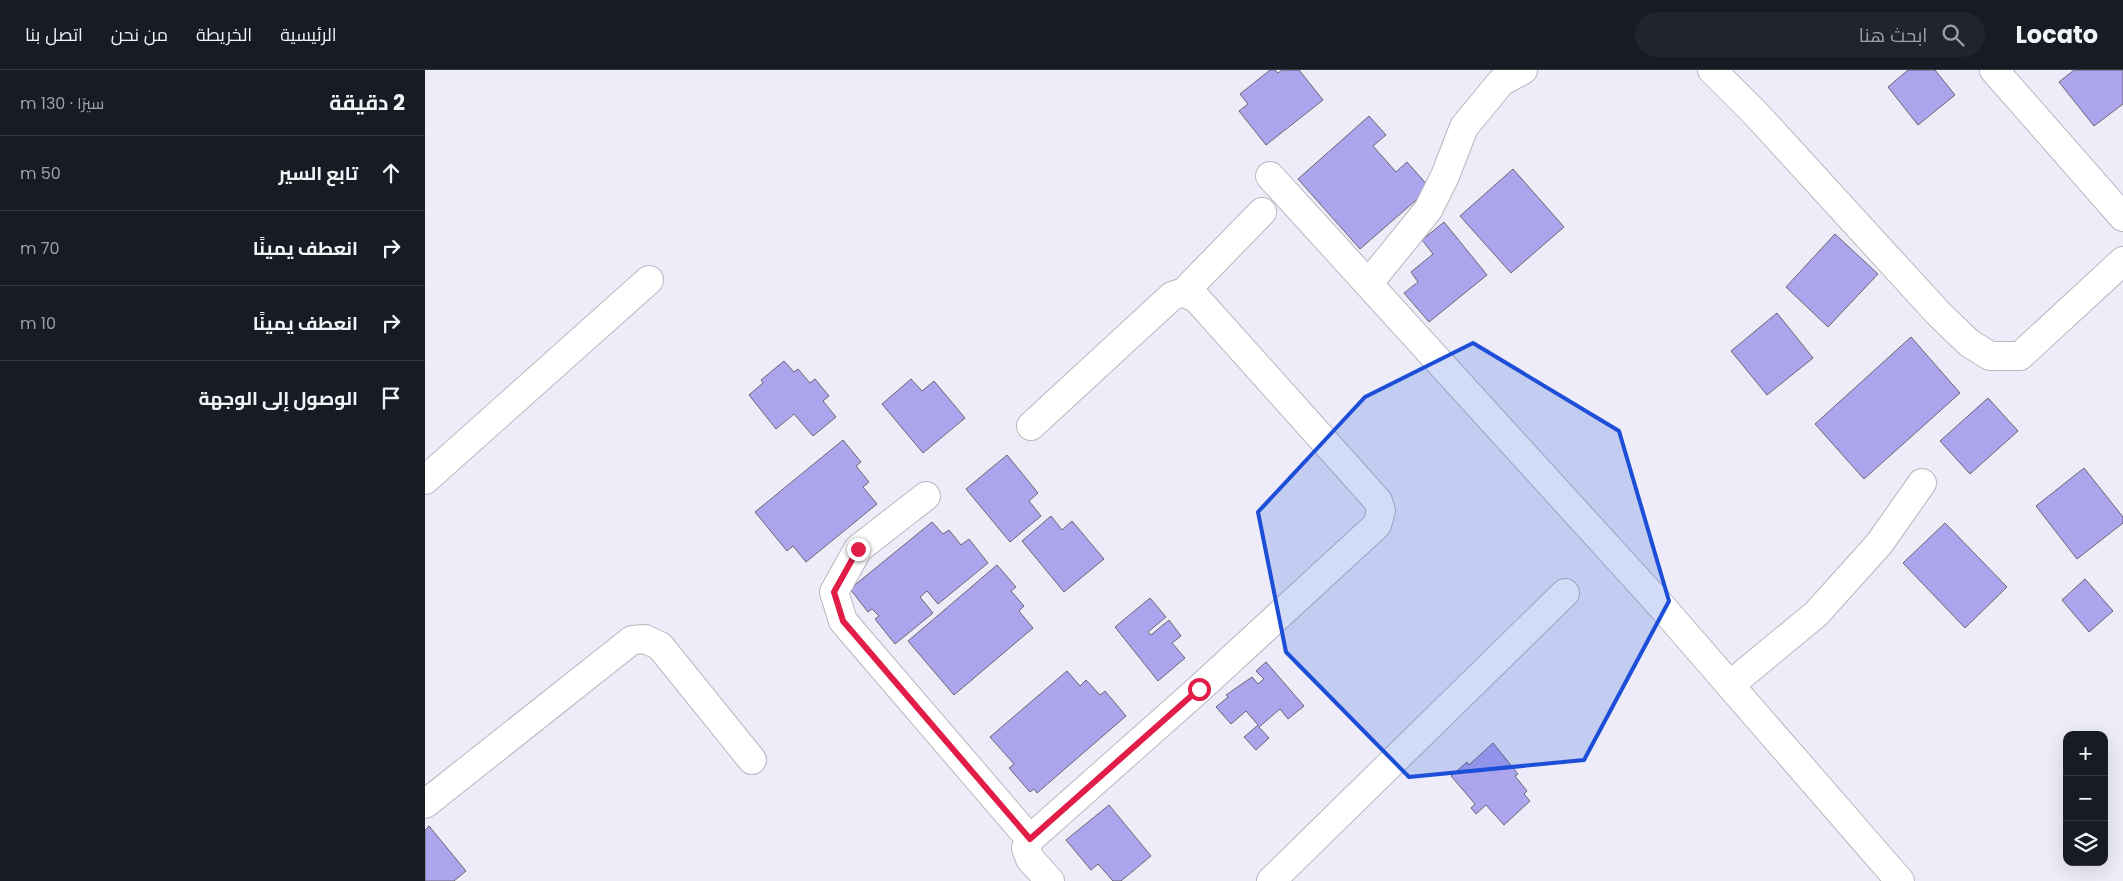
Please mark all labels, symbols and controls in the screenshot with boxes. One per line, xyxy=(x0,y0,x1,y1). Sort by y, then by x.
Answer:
search box xyxy=(1635,12,1985,57)
text: Locato xyxy=(2015,18,2098,51)
icon: search xyxy=(1939,21,1967,49)
text: اتصل بنا xyxy=(25,22,83,47)
text: من نحن xyxy=(111,22,168,47)
text: الخريطة xyxy=(196,22,252,47)
text: الرئيسية xyxy=(280,22,337,47)
text: ابحث هنا xyxy=(1859,22,1927,49)
text: 2 دقيقة xyxy=(329,88,405,117)
text: سيرًا · 130 m xyxy=(20,92,104,115)
icon: ahead xyxy=(377,159,405,187)
text: تابع السير xyxy=(278,160,358,187)
text: 50 m xyxy=(20,162,61,185)
icon: right xyxy=(377,234,405,262)
text: انعطف يمينًا xyxy=(253,235,358,262)
text: 70 m xyxy=(20,237,60,260)
icon: right xyxy=(377,309,405,337)
text: انعطف يمينًا xyxy=(253,310,358,337)
text: 10 m xyxy=(20,312,56,335)
icon: arrive xyxy=(377,384,405,412)
text: الوصول إلى الوجهة xyxy=(199,385,358,412)
route end xyxy=(847,538,870,561)
route start xyxy=(1188,678,1211,701)
map controls xyxy=(2063,731,2108,866)
button: + xyxy=(2063,731,2108,776)
button: − xyxy=(2063,776,2108,821)
button: layers xyxy=(2063,821,2108,866)

